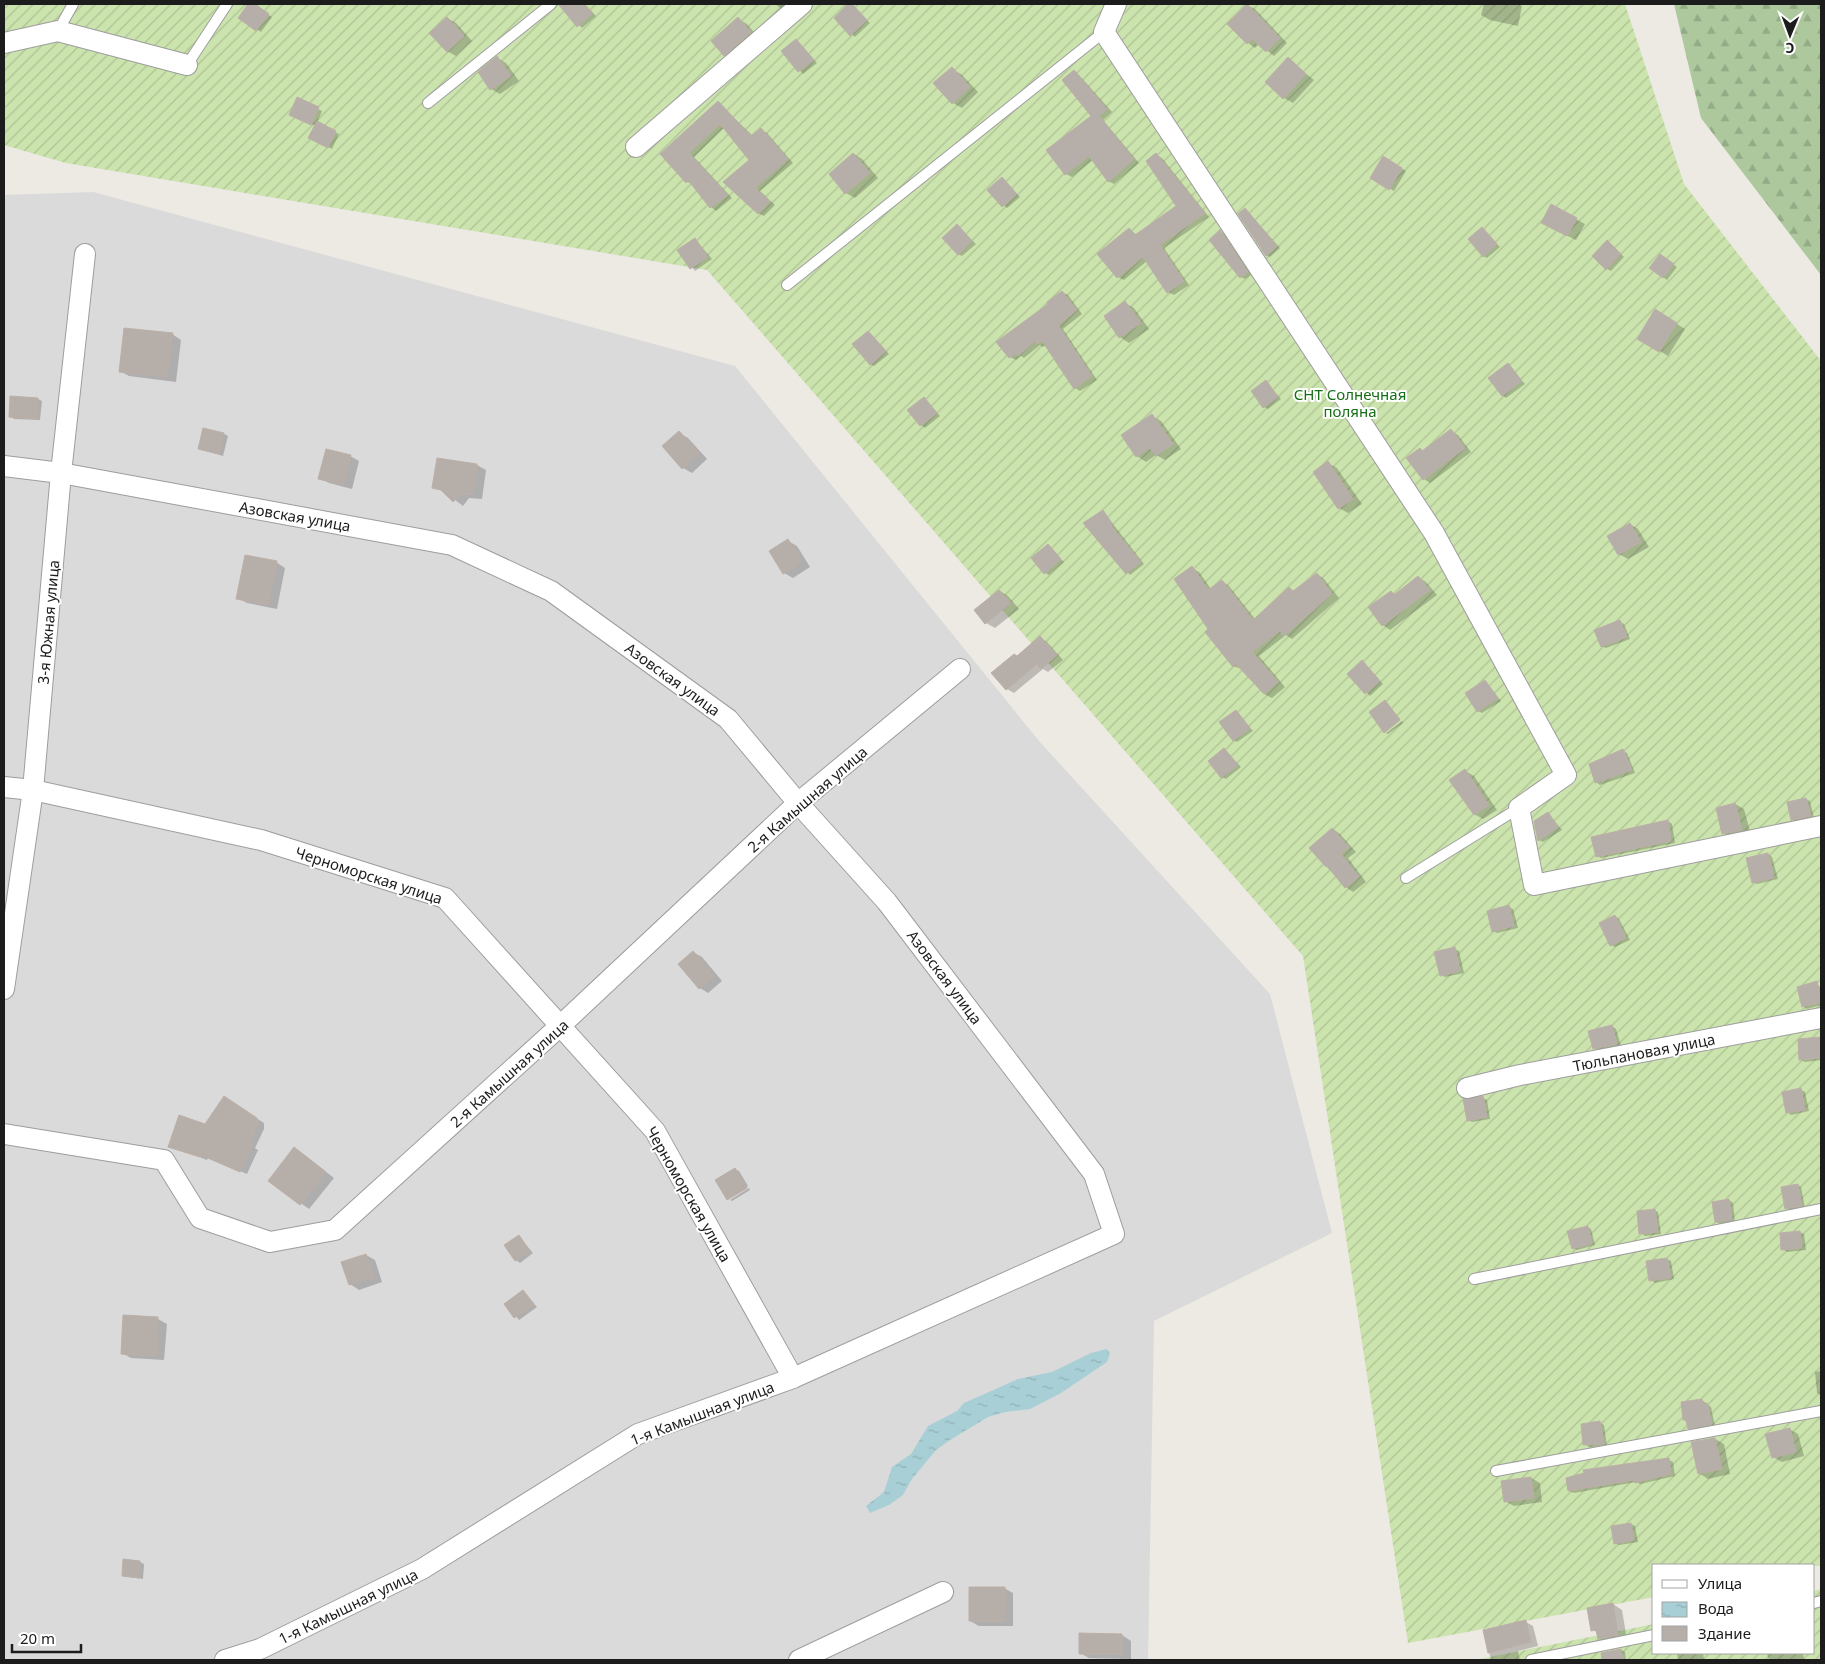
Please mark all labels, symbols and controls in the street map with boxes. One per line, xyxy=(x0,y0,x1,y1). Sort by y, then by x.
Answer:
north arrow xyxy=(1765,10,1815,60)
text: С xyxy=(1785,39,1794,58)
park label: СНТ Солнечная поляна xyxy=(1294,384,1406,421)
street label: Азовская улица xyxy=(238,496,352,536)
street label: 3-я Южная улица xyxy=(33,559,63,685)
street label: Азовская улица xyxy=(622,638,724,720)
street label: 2-я Камышная улица xyxy=(743,741,871,857)
street label: Черноморская улица xyxy=(293,842,445,908)
street label: Азовская улица xyxy=(903,926,987,1028)
street label: 2-я Камышная улица xyxy=(446,1015,572,1131)
street label: Тюльпановая улица xyxy=(1571,1028,1717,1076)
street label: Черноморская улица xyxy=(642,1122,736,1266)
street label: 1-я Камышная улица xyxy=(627,1376,777,1450)
street label: 1-я Камышная улица xyxy=(275,1564,421,1648)
legend xyxy=(1652,1564,1815,1654)
text: Улица xyxy=(1698,1573,1742,1593)
text: Вода xyxy=(1698,1598,1734,1618)
scale bar xyxy=(12,1622,81,1654)
text: Здание xyxy=(1698,1623,1751,1643)
text: 20 m xyxy=(20,1628,55,1648)

